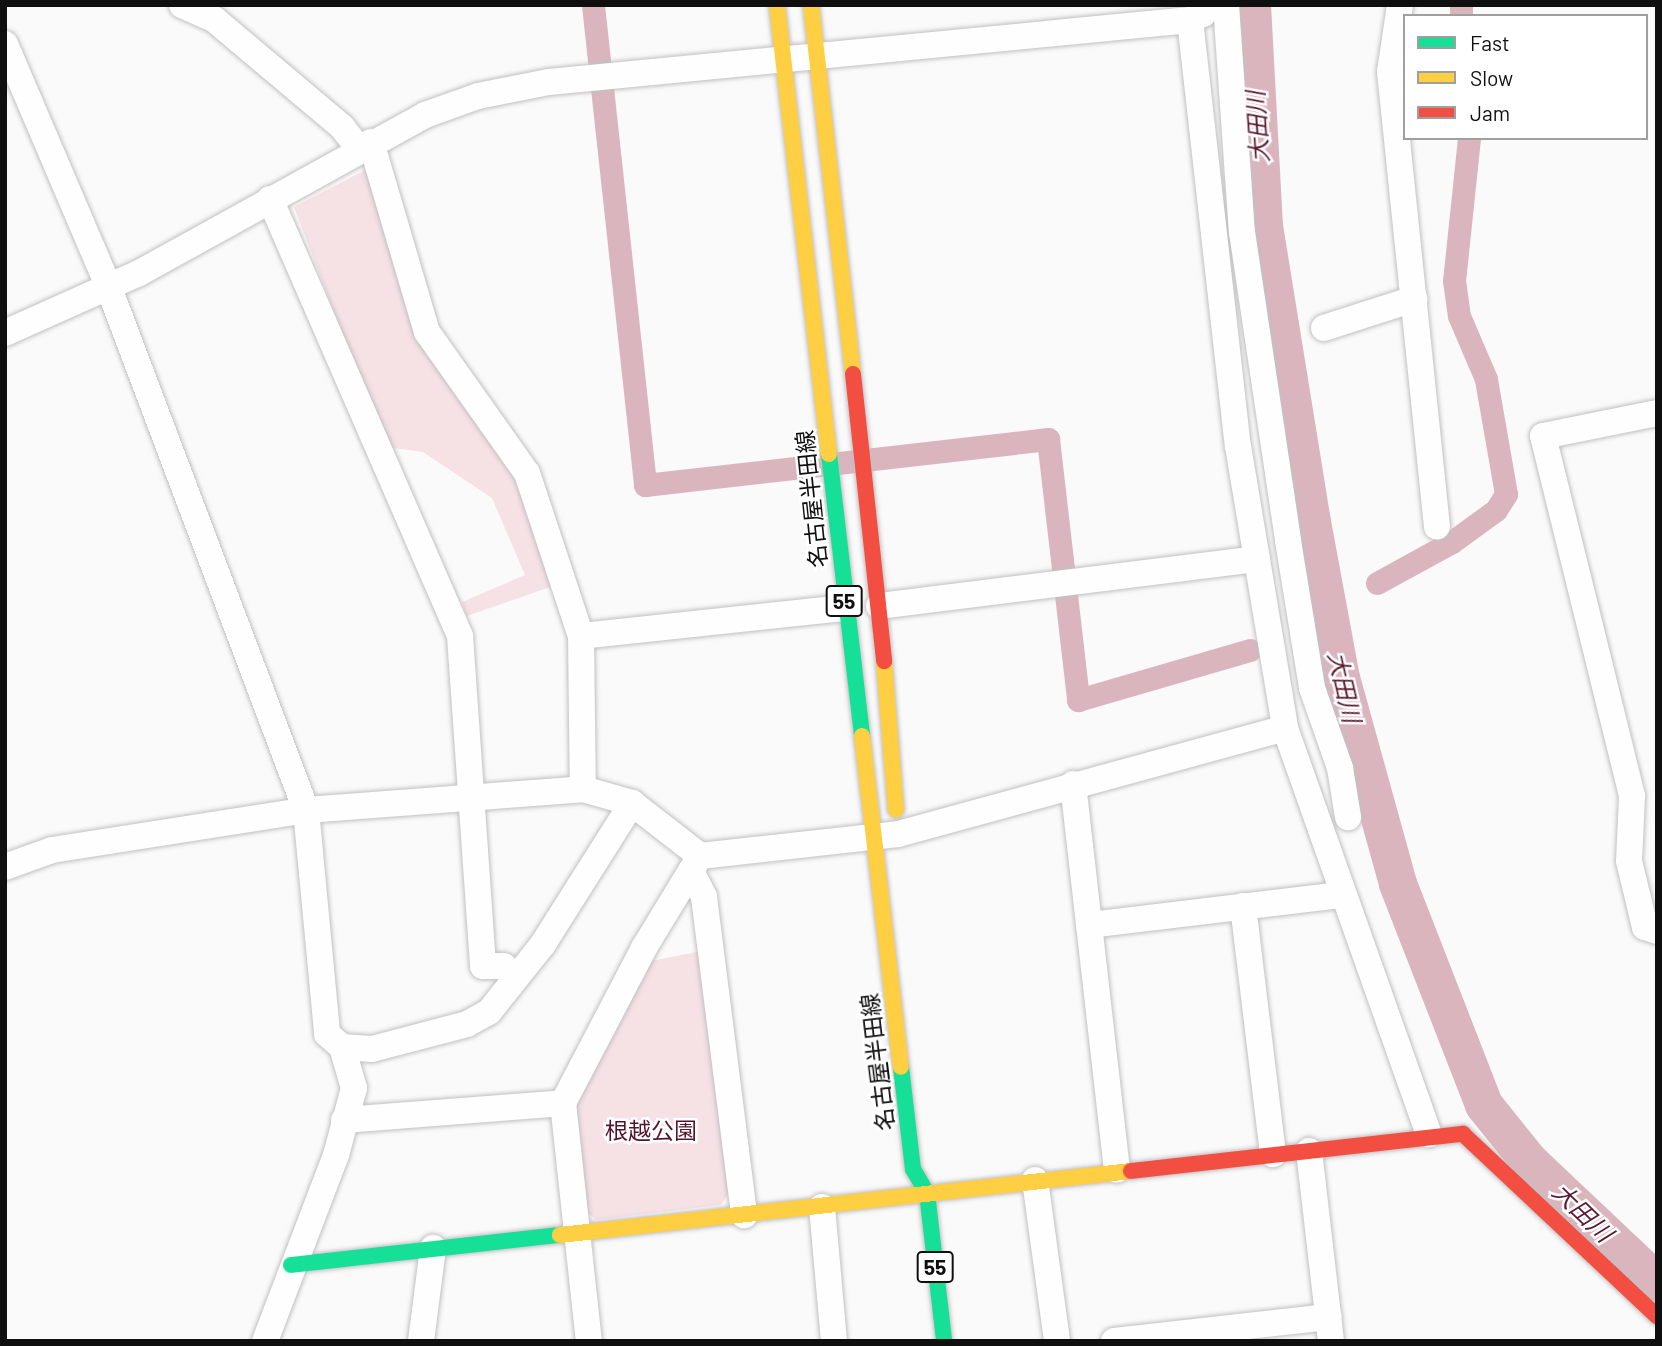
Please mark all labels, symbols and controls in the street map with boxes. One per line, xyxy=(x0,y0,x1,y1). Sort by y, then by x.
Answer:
legend xyxy=(1403,14,1648,140)
text: Fast xyxy=(1470,30,1510,55)
text: Slow xyxy=(1470,65,1513,90)
water label: 大田川 xyxy=(1240,90,1274,164)
text: Jam xyxy=(1470,100,1510,125)
street label: 名古屋半田線 xyxy=(790,429,832,569)
road number: 55 xyxy=(825,584,863,618)
water label: 大田川 xyxy=(1323,649,1367,725)
street label: 名古屋半田線 xyxy=(855,992,899,1132)
park label: 根越公園 xyxy=(605,1116,697,1144)
water label: 大田川 xyxy=(1547,1177,1619,1247)
road number: 55 xyxy=(916,1250,954,1284)

